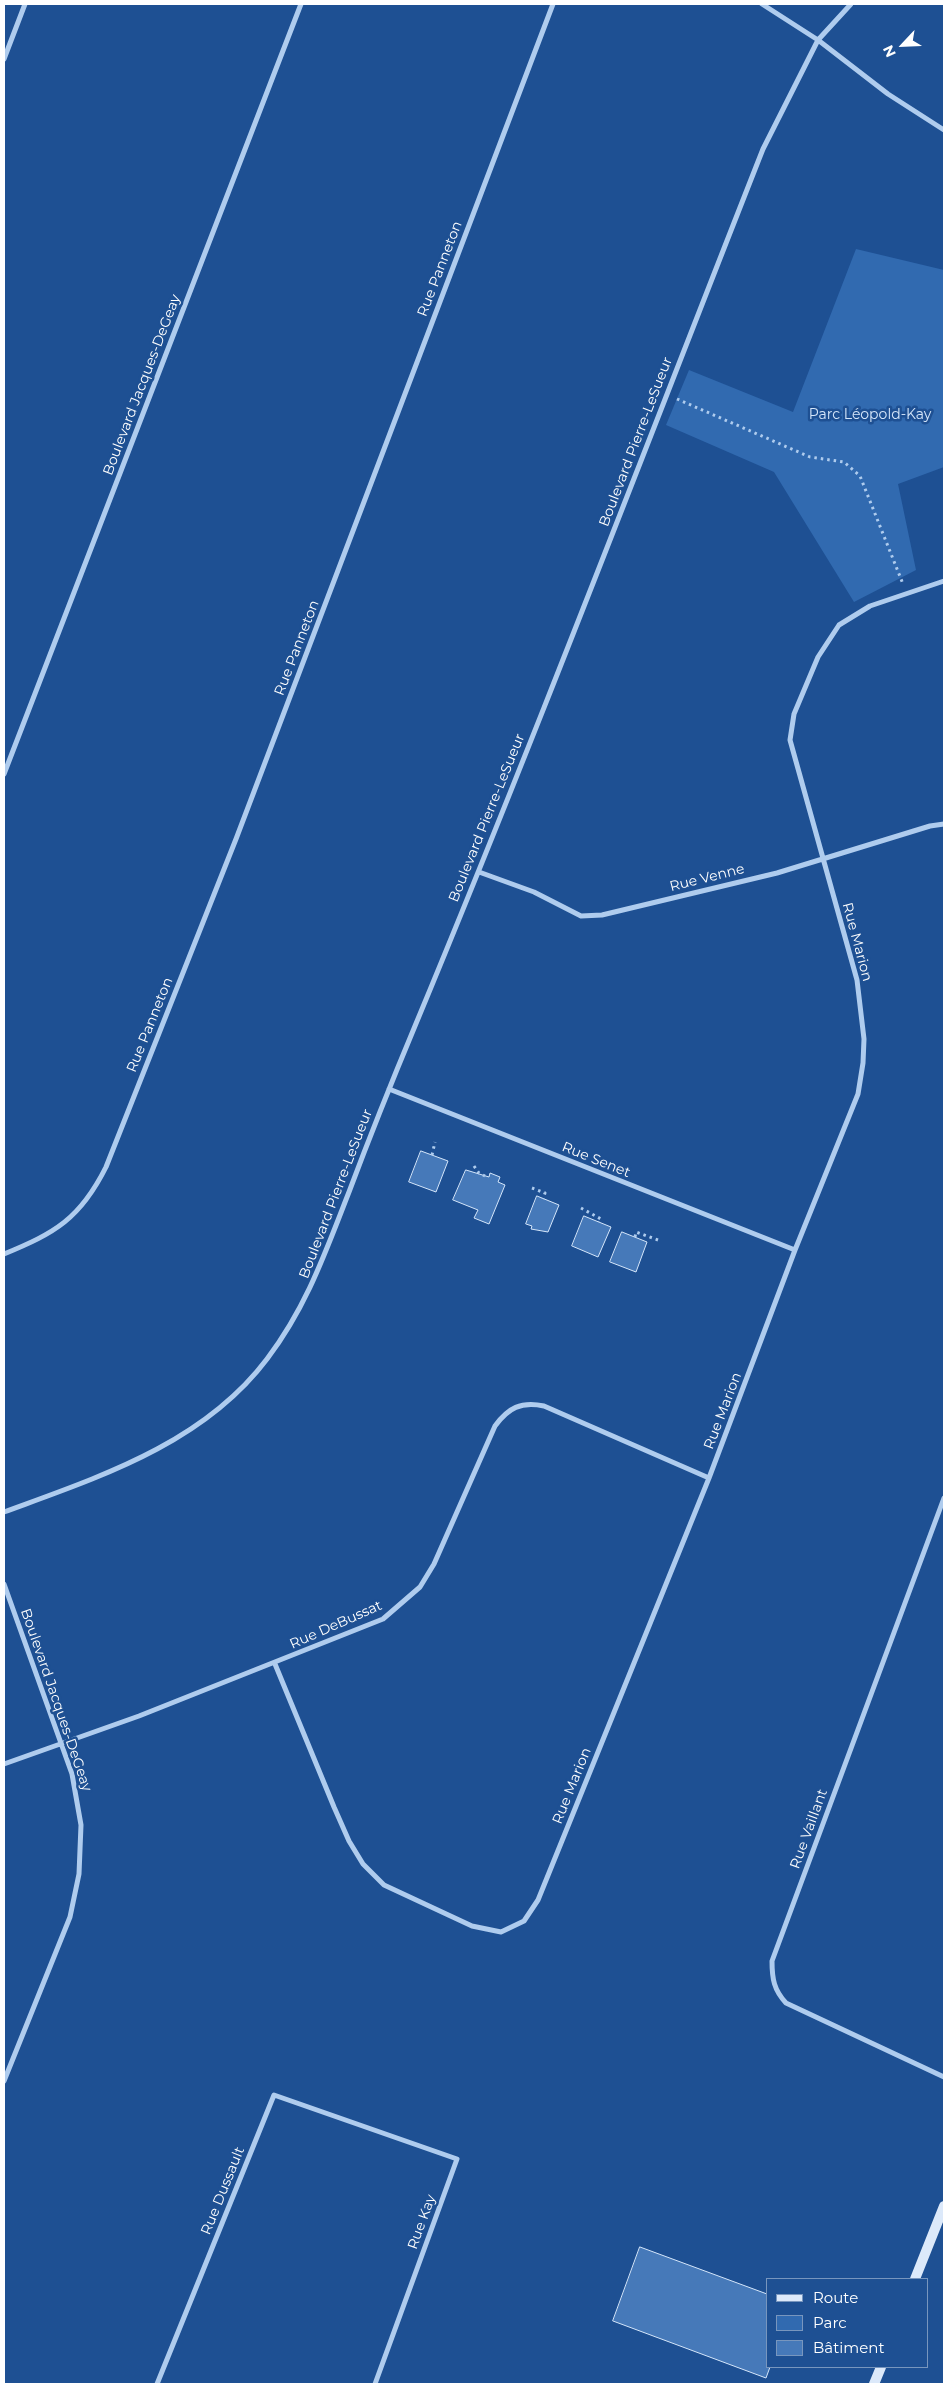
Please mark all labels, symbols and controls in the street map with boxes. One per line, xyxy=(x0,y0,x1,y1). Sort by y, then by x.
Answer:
north arrow xyxy=(878,20,928,70)
text: N xyxy=(879,42,900,60)
street label: Rue Panneton xyxy=(414,219,466,319)
street label: Boulevard Jacques-DeGeay xyxy=(100,292,184,478)
street label: Boulevard Pierre-LeSueur xyxy=(596,355,676,529)
park label: Parc Léopold-Kay xyxy=(809,407,931,423)
street label: Rue Panneton xyxy=(271,598,323,698)
street label: Boulevard Pierre-LeSueur xyxy=(445,731,529,905)
street label: Rue Venne xyxy=(668,861,746,895)
street label: Rue Marion xyxy=(838,901,876,983)
street label: Rue Panneton xyxy=(123,975,177,1075)
street label: Boulevard Pierre-LeSueur xyxy=(296,1107,376,1281)
street label: Rue Senet xyxy=(559,1139,633,1181)
street label: Rue Marion xyxy=(701,1370,745,1452)
street label: Rue DeBussat xyxy=(287,1597,385,1653)
street label: Boulevard Jacques-DeGeay xyxy=(17,1606,95,1794)
street label: Rue Marion xyxy=(549,1745,595,1827)
street label: Rue Vaillant xyxy=(787,1787,831,1871)
street label: Rue Dussault xyxy=(198,2145,248,2237)
street label: Rue Kay xyxy=(404,2192,440,2252)
legend xyxy=(766,2278,928,2368)
text: Route xyxy=(813,2288,858,2307)
text: Parc xyxy=(813,2313,847,2332)
text: Bâtiment xyxy=(813,2338,885,2357)

